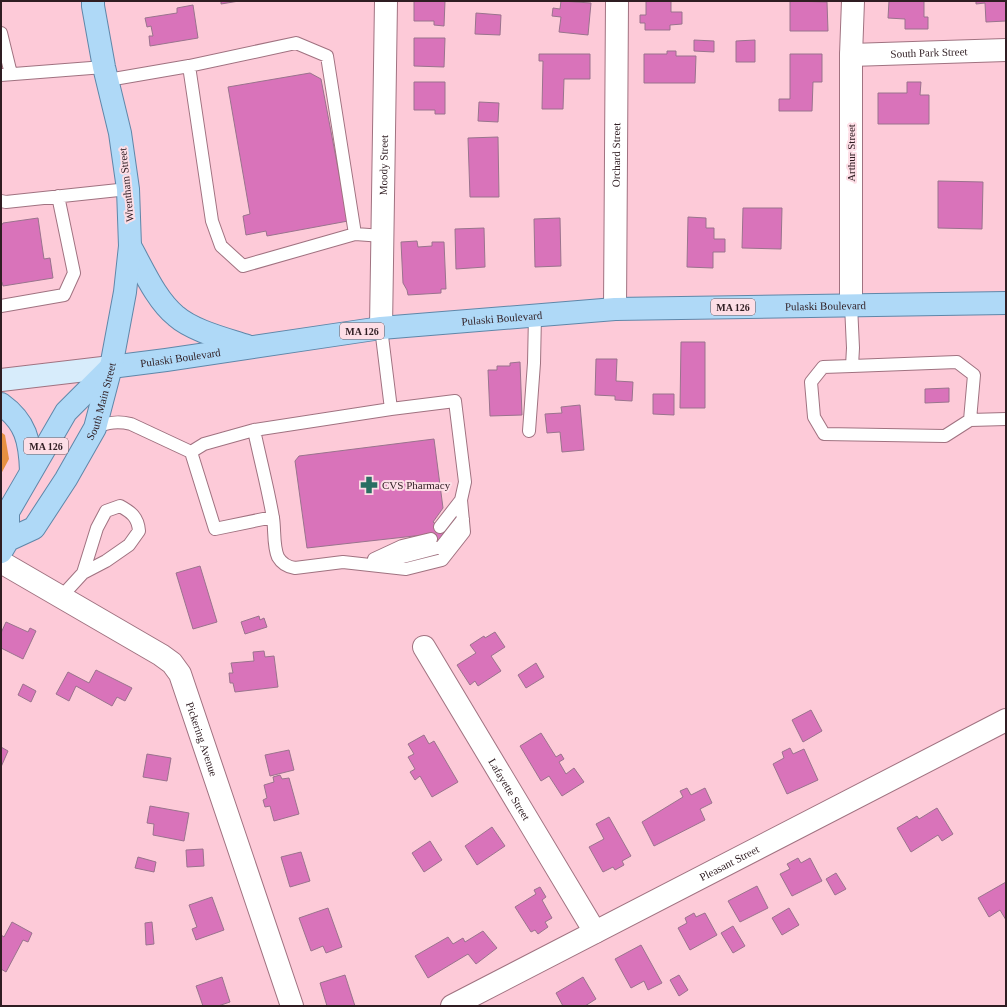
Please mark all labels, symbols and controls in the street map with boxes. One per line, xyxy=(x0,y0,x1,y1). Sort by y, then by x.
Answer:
street label: South Park Street xyxy=(890,45,968,60)
street label: Orchard Street xyxy=(610,123,622,187)
street label: Arthur Street xyxy=(845,124,857,182)
street label: Moody Street xyxy=(377,135,390,195)
street label: Wrentham Street xyxy=(116,147,136,223)
road number: MA 126 xyxy=(711,299,755,315)
street label: Pulaski Boulevard xyxy=(785,299,866,312)
street label: Pulaski Boulevard xyxy=(461,309,543,327)
road number: MA 126 xyxy=(340,323,384,339)
street label: Pulaski Boulevard xyxy=(139,346,222,369)
street label: South Main Street xyxy=(83,362,118,442)
road number: MA 126 xyxy=(24,438,68,454)
pharmacy icon: CVS Pharmacy xyxy=(359,475,379,495)
place label: CVS Pharmacy xyxy=(382,479,451,491)
street label: Pickering Avenue xyxy=(184,700,220,778)
street label: Lafayette Street xyxy=(486,756,533,822)
street label: Pleasant Street xyxy=(698,843,761,883)

